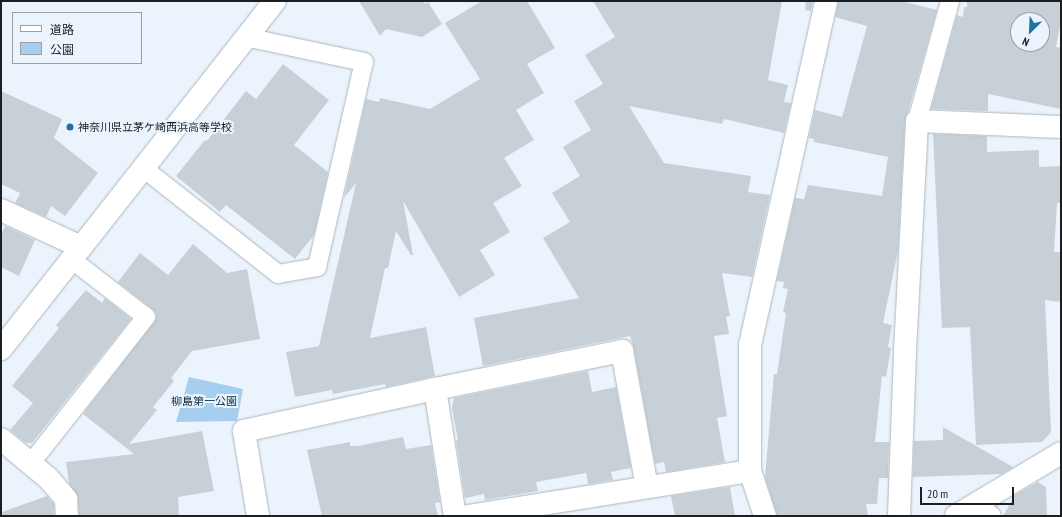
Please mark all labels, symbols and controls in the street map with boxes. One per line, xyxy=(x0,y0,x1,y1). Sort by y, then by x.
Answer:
legend xyxy=(12,12,142,64)
north arrow xyxy=(1010,12,1050,52)
text: 道路 xyxy=(50,22,74,37)
text: N xyxy=(1020,34,1031,50)
text: 公園 xyxy=(50,42,74,57)
place label: 神奈川県立茅ケ崎西浜高等学校 xyxy=(78,120,232,134)
marker: 神奈川県立茅ケ崎西浜高等学校 xyxy=(65,122,75,132)
park label: 柳島第一公園 xyxy=(171,394,237,408)
scale bar xyxy=(922,479,1016,505)
text: 20 m xyxy=(927,486,948,501)

